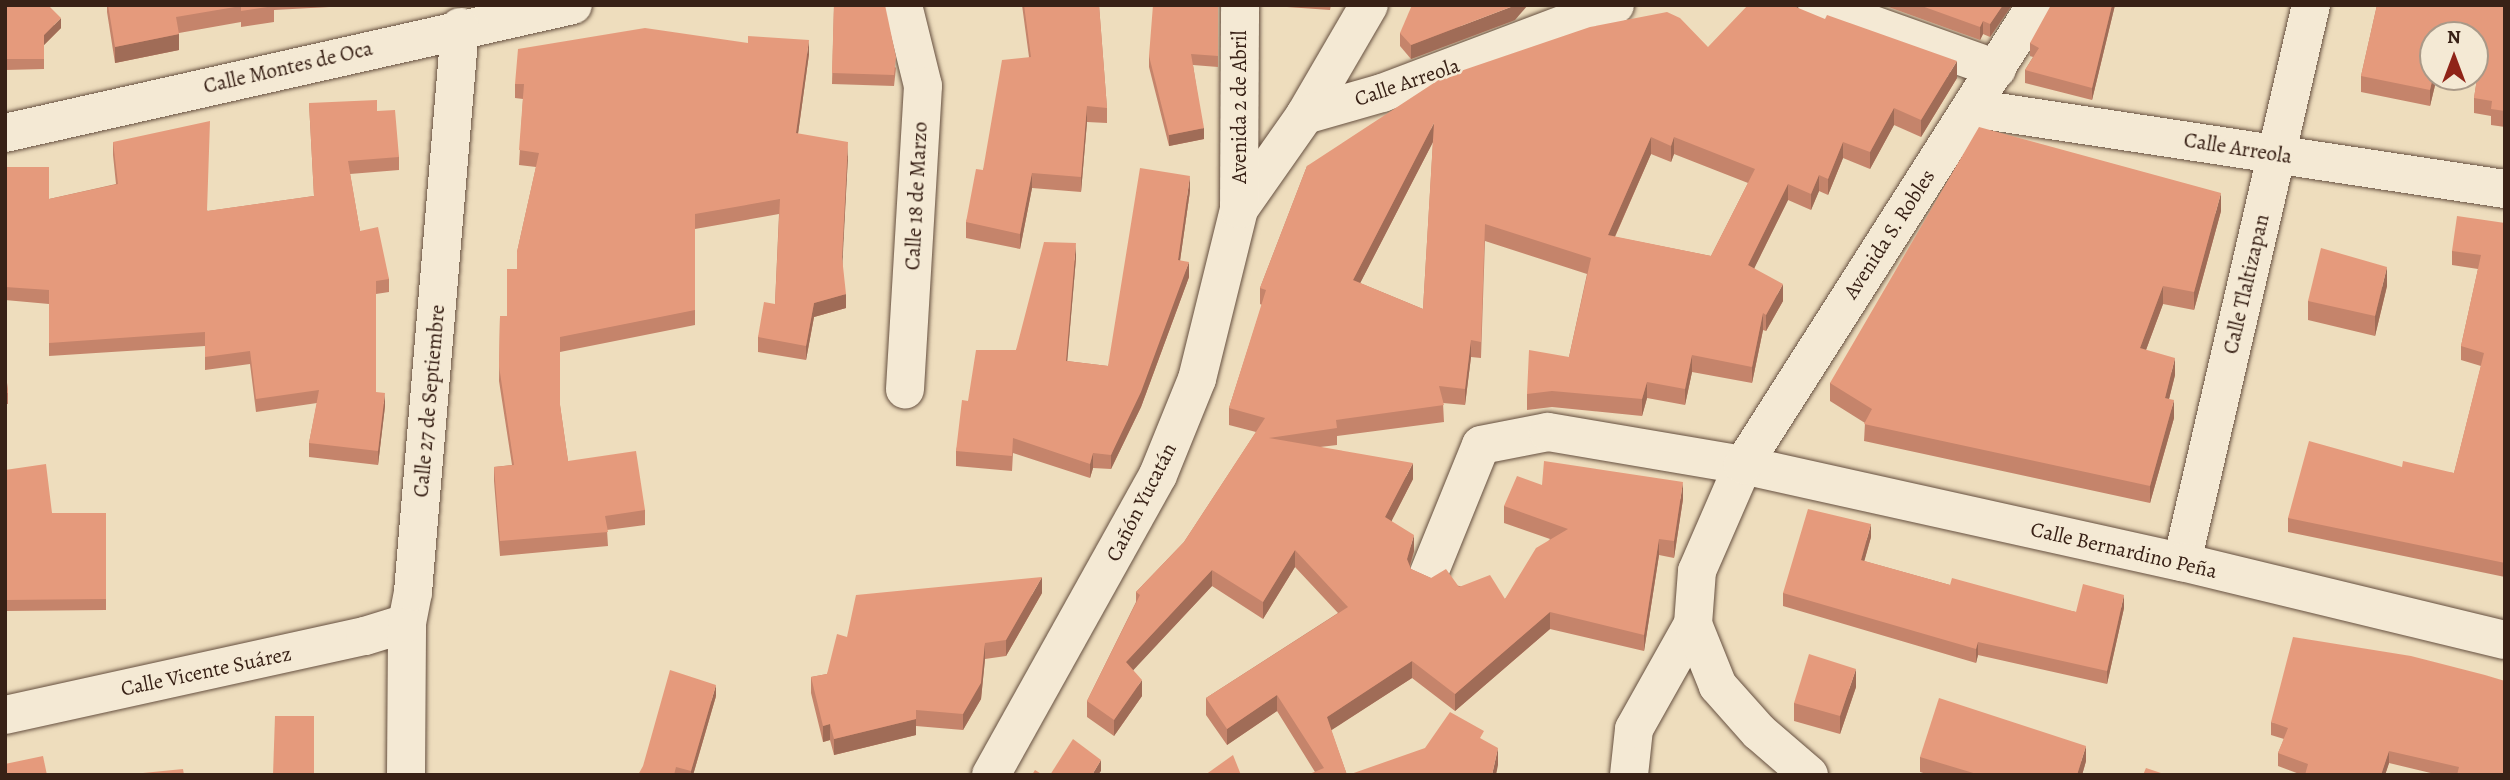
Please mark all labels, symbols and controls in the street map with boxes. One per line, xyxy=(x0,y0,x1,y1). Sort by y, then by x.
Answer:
north arrow xyxy=(2419,21,2489,91)
text: N xyxy=(2447,24,2461,50)
street label: Avenida 2 de Abril xyxy=(1226,30,1252,184)
street label: Calle Montes de Oca xyxy=(201,35,375,99)
street label: Calle Arreola xyxy=(1351,52,1463,112)
street label: Calle 18 de Marzo xyxy=(900,121,932,271)
street label: Calle Arreola xyxy=(2182,127,2294,169)
street label: Avenida S. Robles xyxy=(1838,164,1940,304)
street label: Calle Tlaltizapan xyxy=(2218,212,2274,356)
street label: Calle 27 de Septiembre xyxy=(408,304,450,498)
street label: Cañón Yucatán xyxy=(1100,439,1182,565)
street label: Calle Bernardino Peña xyxy=(2028,516,2220,584)
street label: Calle Vicente Suárez xyxy=(118,641,294,701)

